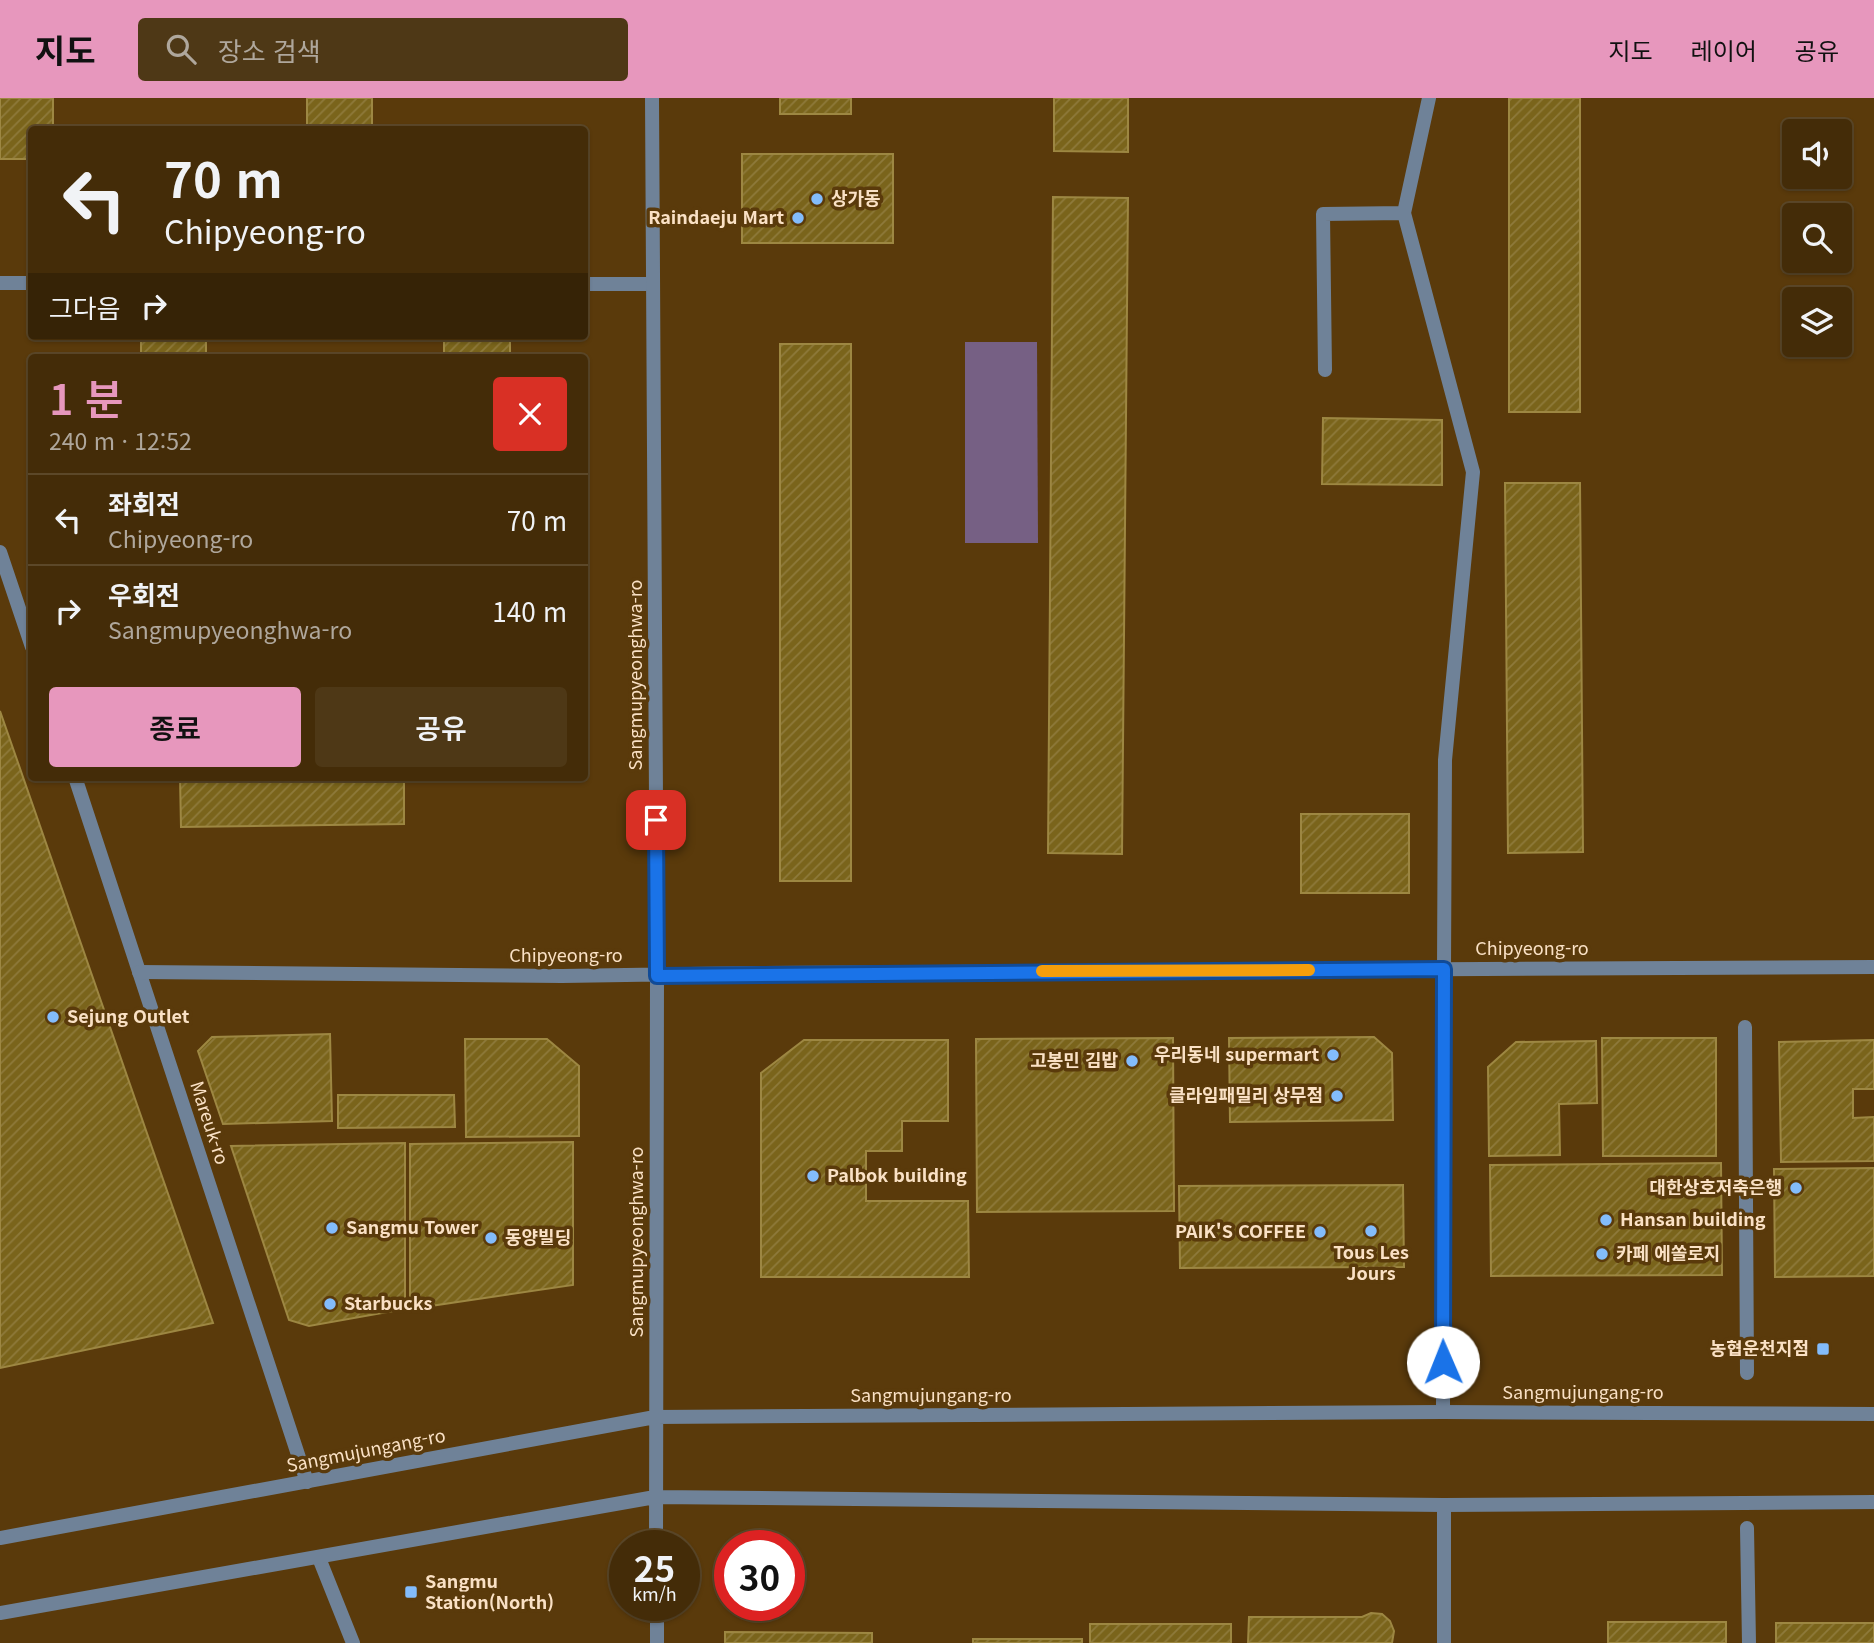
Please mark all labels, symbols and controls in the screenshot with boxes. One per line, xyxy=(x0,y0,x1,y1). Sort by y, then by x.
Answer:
search box xyxy=(138,18,628,81)
text: 지도 xyxy=(35,25,96,73)
icon: search xyxy=(162,30,200,68)
text: 장소 검색 xyxy=(218,31,321,68)
text: 지도 xyxy=(1608,32,1653,67)
text: 레이어 xyxy=(1691,32,1757,67)
text: 공유 xyxy=(1795,32,1839,67)
map controls xyxy=(1782,119,1852,357)
button: sound xyxy=(1782,119,1852,189)
text: 70 m xyxy=(164,141,283,212)
icon: left xyxy=(49,154,140,245)
place label: 상가동 xyxy=(831,184,881,210)
marker: 상가동 xyxy=(809,191,825,207)
place label: Raindaeju Mart xyxy=(648,203,784,229)
button: search xyxy=(1782,203,1852,273)
text: Chipyeong-ro xyxy=(164,207,366,253)
marker: Raindaeju Mart xyxy=(790,210,806,226)
icon: right xyxy=(135,287,173,325)
button: layers xyxy=(1782,287,1852,357)
text: 그다음 xyxy=(49,288,121,325)
text: 1 분 xyxy=(49,366,124,427)
button: close xyxy=(493,377,567,451)
text: 240 m · 12:52 xyxy=(49,423,192,457)
text: 좌회전 xyxy=(108,484,180,521)
icon: left xyxy=(49,501,87,539)
text: 70 m xyxy=(507,501,567,538)
text: Chipyeong-ro xyxy=(108,521,253,555)
text: 우회전 xyxy=(108,575,180,612)
street label: Sangmupyeonghwa-ro xyxy=(621,579,647,771)
icon: right xyxy=(49,592,87,630)
text: 140 m xyxy=(492,592,567,629)
text: Sangmupyeonghwa-ro xyxy=(108,612,352,646)
button: 종료 xyxy=(49,687,301,767)
button: 공유 xyxy=(315,687,567,767)
pin xyxy=(626,790,686,850)
icon: arrive xyxy=(637,801,675,839)
street label: Chipyeong-ro xyxy=(1475,934,1589,960)
street label: Chipyeong-ro xyxy=(509,941,623,967)
place label: Sejung Outlet xyxy=(67,1002,190,1028)
marker: Sejung Outlet xyxy=(45,1009,61,1025)
place label: 우리동네 supermart xyxy=(1154,1040,1319,1066)
place label: 고봉민 김밥 xyxy=(1030,1046,1118,1072)
marker: 우리동네 supermart xyxy=(1325,1047,1341,1063)
marker: 고봉민 김밥 xyxy=(1124,1053,1140,1069)
street label: Mareuk-ro xyxy=(185,1077,237,1167)
place label: 클라임패밀리 상무점 xyxy=(1169,1081,1323,1107)
marker: 클라임패밀리 상무점 xyxy=(1329,1088,1345,1104)
street label: Sangmupyeonghwa-ro xyxy=(622,1146,648,1338)
place label: Palbok building xyxy=(827,1161,967,1187)
marker: Palbok building xyxy=(805,1168,821,1184)
place label: 대한상호저축은행 xyxy=(1650,1173,1782,1199)
marker: 대한상호저축은행 xyxy=(1788,1180,1804,1196)
place label: Hansan building xyxy=(1620,1205,1766,1231)
marker: Hansan building xyxy=(1598,1212,1614,1228)
place label: Sangmu Tower xyxy=(346,1213,478,1239)
place label: PAIK'S COFFEE xyxy=(1175,1217,1306,1243)
marker: Sangmu Tower xyxy=(324,1220,340,1236)
place label: 동양빌딩 xyxy=(505,1223,571,1249)
marker: Tous Les Jours xyxy=(1363,1223,1379,1239)
marker: PAIK'S COFFEE xyxy=(1312,1224,1328,1240)
marker: 동양빌딩 xyxy=(483,1230,499,1246)
place label: Tous Les Jours xyxy=(1333,1238,1409,1285)
place label: 카페 에쏠로지 xyxy=(1616,1239,1720,1265)
marker: 카페 에쏠로지 xyxy=(1594,1246,1610,1262)
place label: Starbucks xyxy=(344,1289,433,1315)
marker: Starbucks xyxy=(322,1296,338,1312)
position arrow xyxy=(1406,1325,1480,1399)
place label: 농협운천지점 xyxy=(1710,1334,1809,1360)
marker: 농협운천지점 xyxy=(1815,1341,1831,1357)
street label: Sangmujungang-ro xyxy=(1502,1378,1664,1404)
street label: Sangmujungang-ro xyxy=(850,1381,1012,1407)
street label: Sangmujungang-ro xyxy=(284,1421,447,1477)
speed limit sign: 30 xyxy=(714,1530,805,1621)
text: 25 xyxy=(634,1541,675,1592)
place label: Sangmu Station(North) xyxy=(425,1567,554,1614)
text: km/h xyxy=(632,1580,677,1606)
marker: Sangmu Station(North) xyxy=(403,1584,419,1600)

